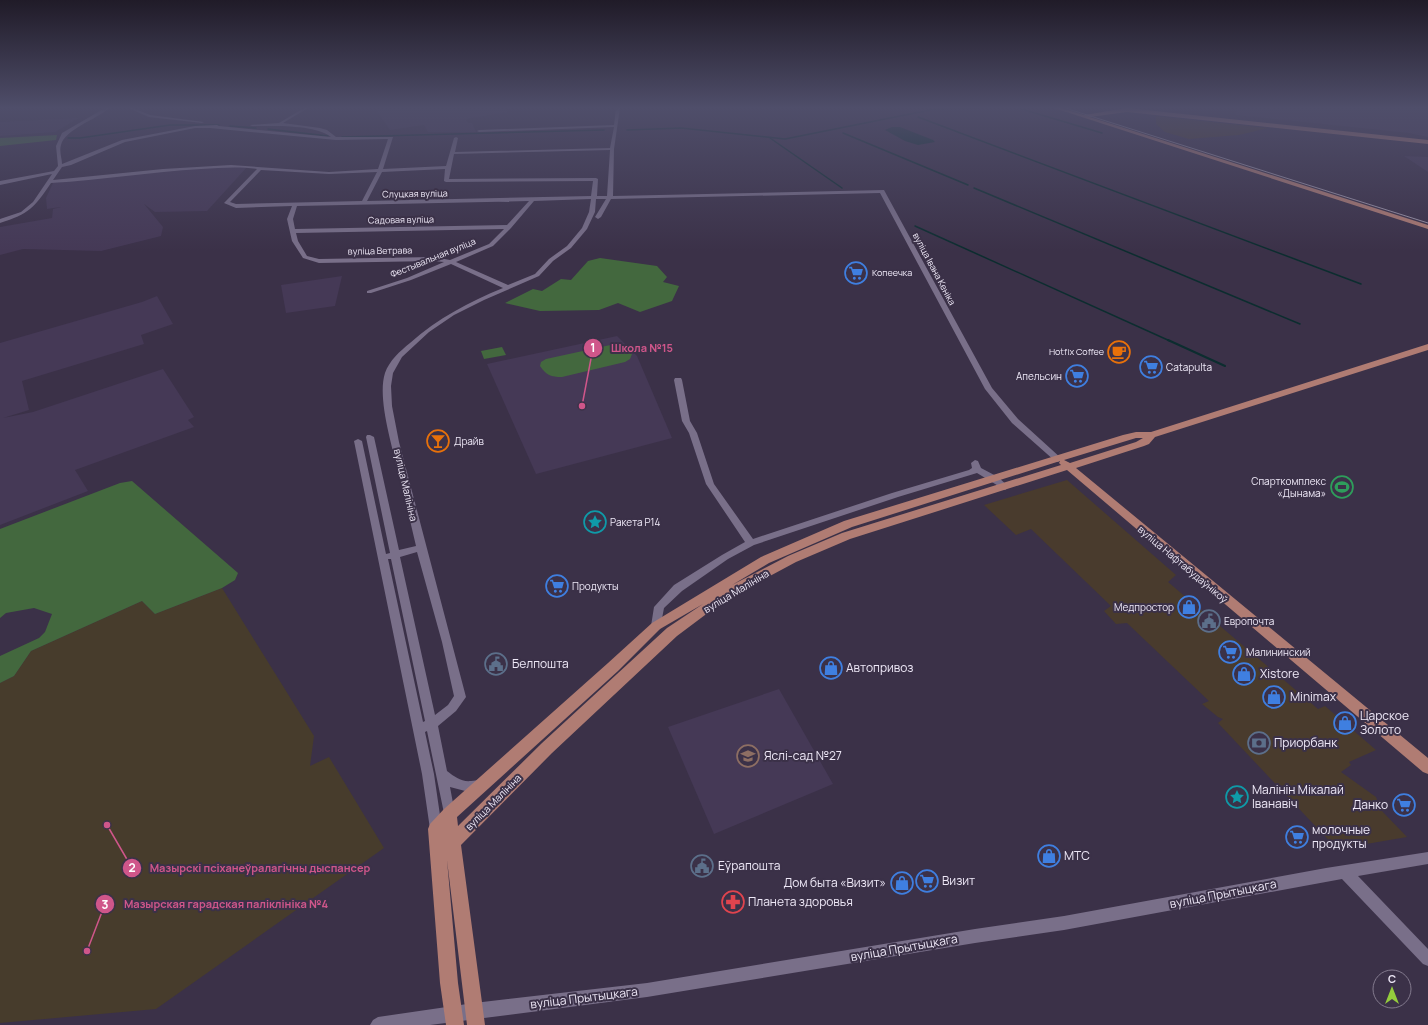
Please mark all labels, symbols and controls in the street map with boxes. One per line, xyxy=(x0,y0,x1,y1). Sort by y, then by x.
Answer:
street label: Слуцкая вуліца xyxy=(382,186,448,201)
street label: Садовая вуліца xyxy=(368,212,434,227)
street label: вуліца Івана Кеніка xyxy=(910,230,959,307)
street label: Фестывальная вуліца xyxy=(388,234,477,281)
street label: вуліца Ветрава xyxy=(348,243,412,258)
supermarket icon: Копеечка xyxy=(843,260,869,286)
place label: Копеечка xyxy=(872,266,912,279)
callout: Школа №15 xyxy=(583,336,681,359)
text: 1 xyxy=(590,339,596,356)
cafe icon: Hotfix Coffee xyxy=(1106,339,1132,365)
text: Школа №15 xyxy=(611,340,673,355)
place label: Hotfix Coffee xyxy=(1049,345,1104,358)
supermarket icon: Catapulta xyxy=(1138,354,1164,380)
place label: Catapulta xyxy=(1166,360,1212,374)
supermarket icon: Апельсин xyxy=(1064,363,1090,389)
place label: Апельсин xyxy=(1016,369,1062,383)
bar icon: Драйв xyxy=(425,428,451,454)
place label: Драйв xyxy=(454,434,485,448)
street label: вуліца Малініна xyxy=(391,447,421,523)
place label: Спарткомплекс «Дынама» xyxy=(1251,474,1326,500)
sports icon: Спарткомплекс «Дынама» xyxy=(1329,474,1355,500)
place icon: Ракета Р14 xyxy=(582,509,608,535)
place label: Ракета Р14 xyxy=(610,515,660,529)
street label: вуліца Нафтабудаўнікоў xyxy=(1135,522,1232,606)
street label: вуліца Малініна xyxy=(701,566,771,616)
supermarket icon: Продукты xyxy=(544,573,570,599)
place label: Продукты xyxy=(572,579,619,593)
shop icon: Медпростор xyxy=(1176,594,1202,620)
place label: Медпростор xyxy=(1114,600,1174,614)
public building icon: Европочта xyxy=(1196,608,1222,634)
place label: Европочта xyxy=(1224,614,1274,628)
supermarket icon: Малининский xyxy=(1217,639,1243,665)
place label: Малининский xyxy=(1246,645,1311,659)
public building icon: Белпошта xyxy=(483,651,509,677)
place label: Белпошта xyxy=(512,655,569,672)
shop icon: Автопривоз xyxy=(818,655,844,681)
place label: Автопривоз xyxy=(846,659,913,676)
shop icon: Xistore xyxy=(1231,661,1257,687)
place label: Xistore xyxy=(1260,665,1299,682)
shop icon: Minimax xyxy=(1261,684,1287,710)
place label: Minimax xyxy=(1290,688,1337,705)
place label: Царское Золото xyxy=(1360,707,1409,738)
shop icon: Царское Золото xyxy=(1332,710,1358,736)
bank icon: Приорбанк xyxy=(1246,730,1272,756)
place label: Приорбанк xyxy=(1274,734,1338,751)
school or university icon: Яслі-сад №27 xyxy=(735,743,761,769)
place label: Яслі-сад №27 xyxy=(764,747,842,764)
street label: вуліца Малініна xyxy=(462,771,524,833)
place label: Малінін Мікалай Іванавіч xyxy=(1252,781,1344,812)
place icon: Малінін Мікалай Іванавіч xyxy=(1224,784,1250,810)
supermarket icon: Данко xyxy=(1391,792,1417,818)
place label: Данко xyxy=(1352,796,1388,813)
place label: молочные продукты xyxy=(1312,821,1370,852)
supermarket icon: молочные продукты xyxy=(1284,824,1310,850)
shop icon: МТС xyxy=(1036,843,1062,869)
place label: МТС xyxy=(1064,847,1090,864)
public building icon: Еўрапошта xyxy=(689,853,715,879)
callout: Мазырскі псіханеўралагічны дыспансер xyxy=(122,856,378,879)
place label: Еўрапошта xyxy=(718,857,780,874)
text: 2 xyxy=(128,859,136,876)
text: Мазырскі псіханеўралагічны дыспансер xyxy=(150,860,371,875)
supermarket icon: Визит xyxy=(914,868,940,894)
shop icon: Дом быта «Визит» xyxy=(889,870,915,896)
place label: Визит xyxy=(942,872,975,889)
place label: Дом быта «Визит» xyxy=(783,874,886,891)
street label: вуліца Прытыцкага xyxy=(1168,875,1278,912)
pharmacy icon: Планета здоровья xyxy=(720,889,746,915)
callout: Мазырская гарадская паліклініка №4 xyxy=(95,893,336,916)
place label: Планета здоровья xyxy=(748,893,853,910)
text: 3 xyxy=(102,896,109,913)
text: Мазырская гарадская паліклініка №4 xyxy=(124,896,328,911)
street label: вуліца Прытыцкага xyxy=(849,930,959,965)
north arrow xyxy=(1372,969,1412,1009)
text: С xyxy=(1388,971,1396,986)
street label: вуліца Прытыцкага xyxy=(529,982,639,1013)

